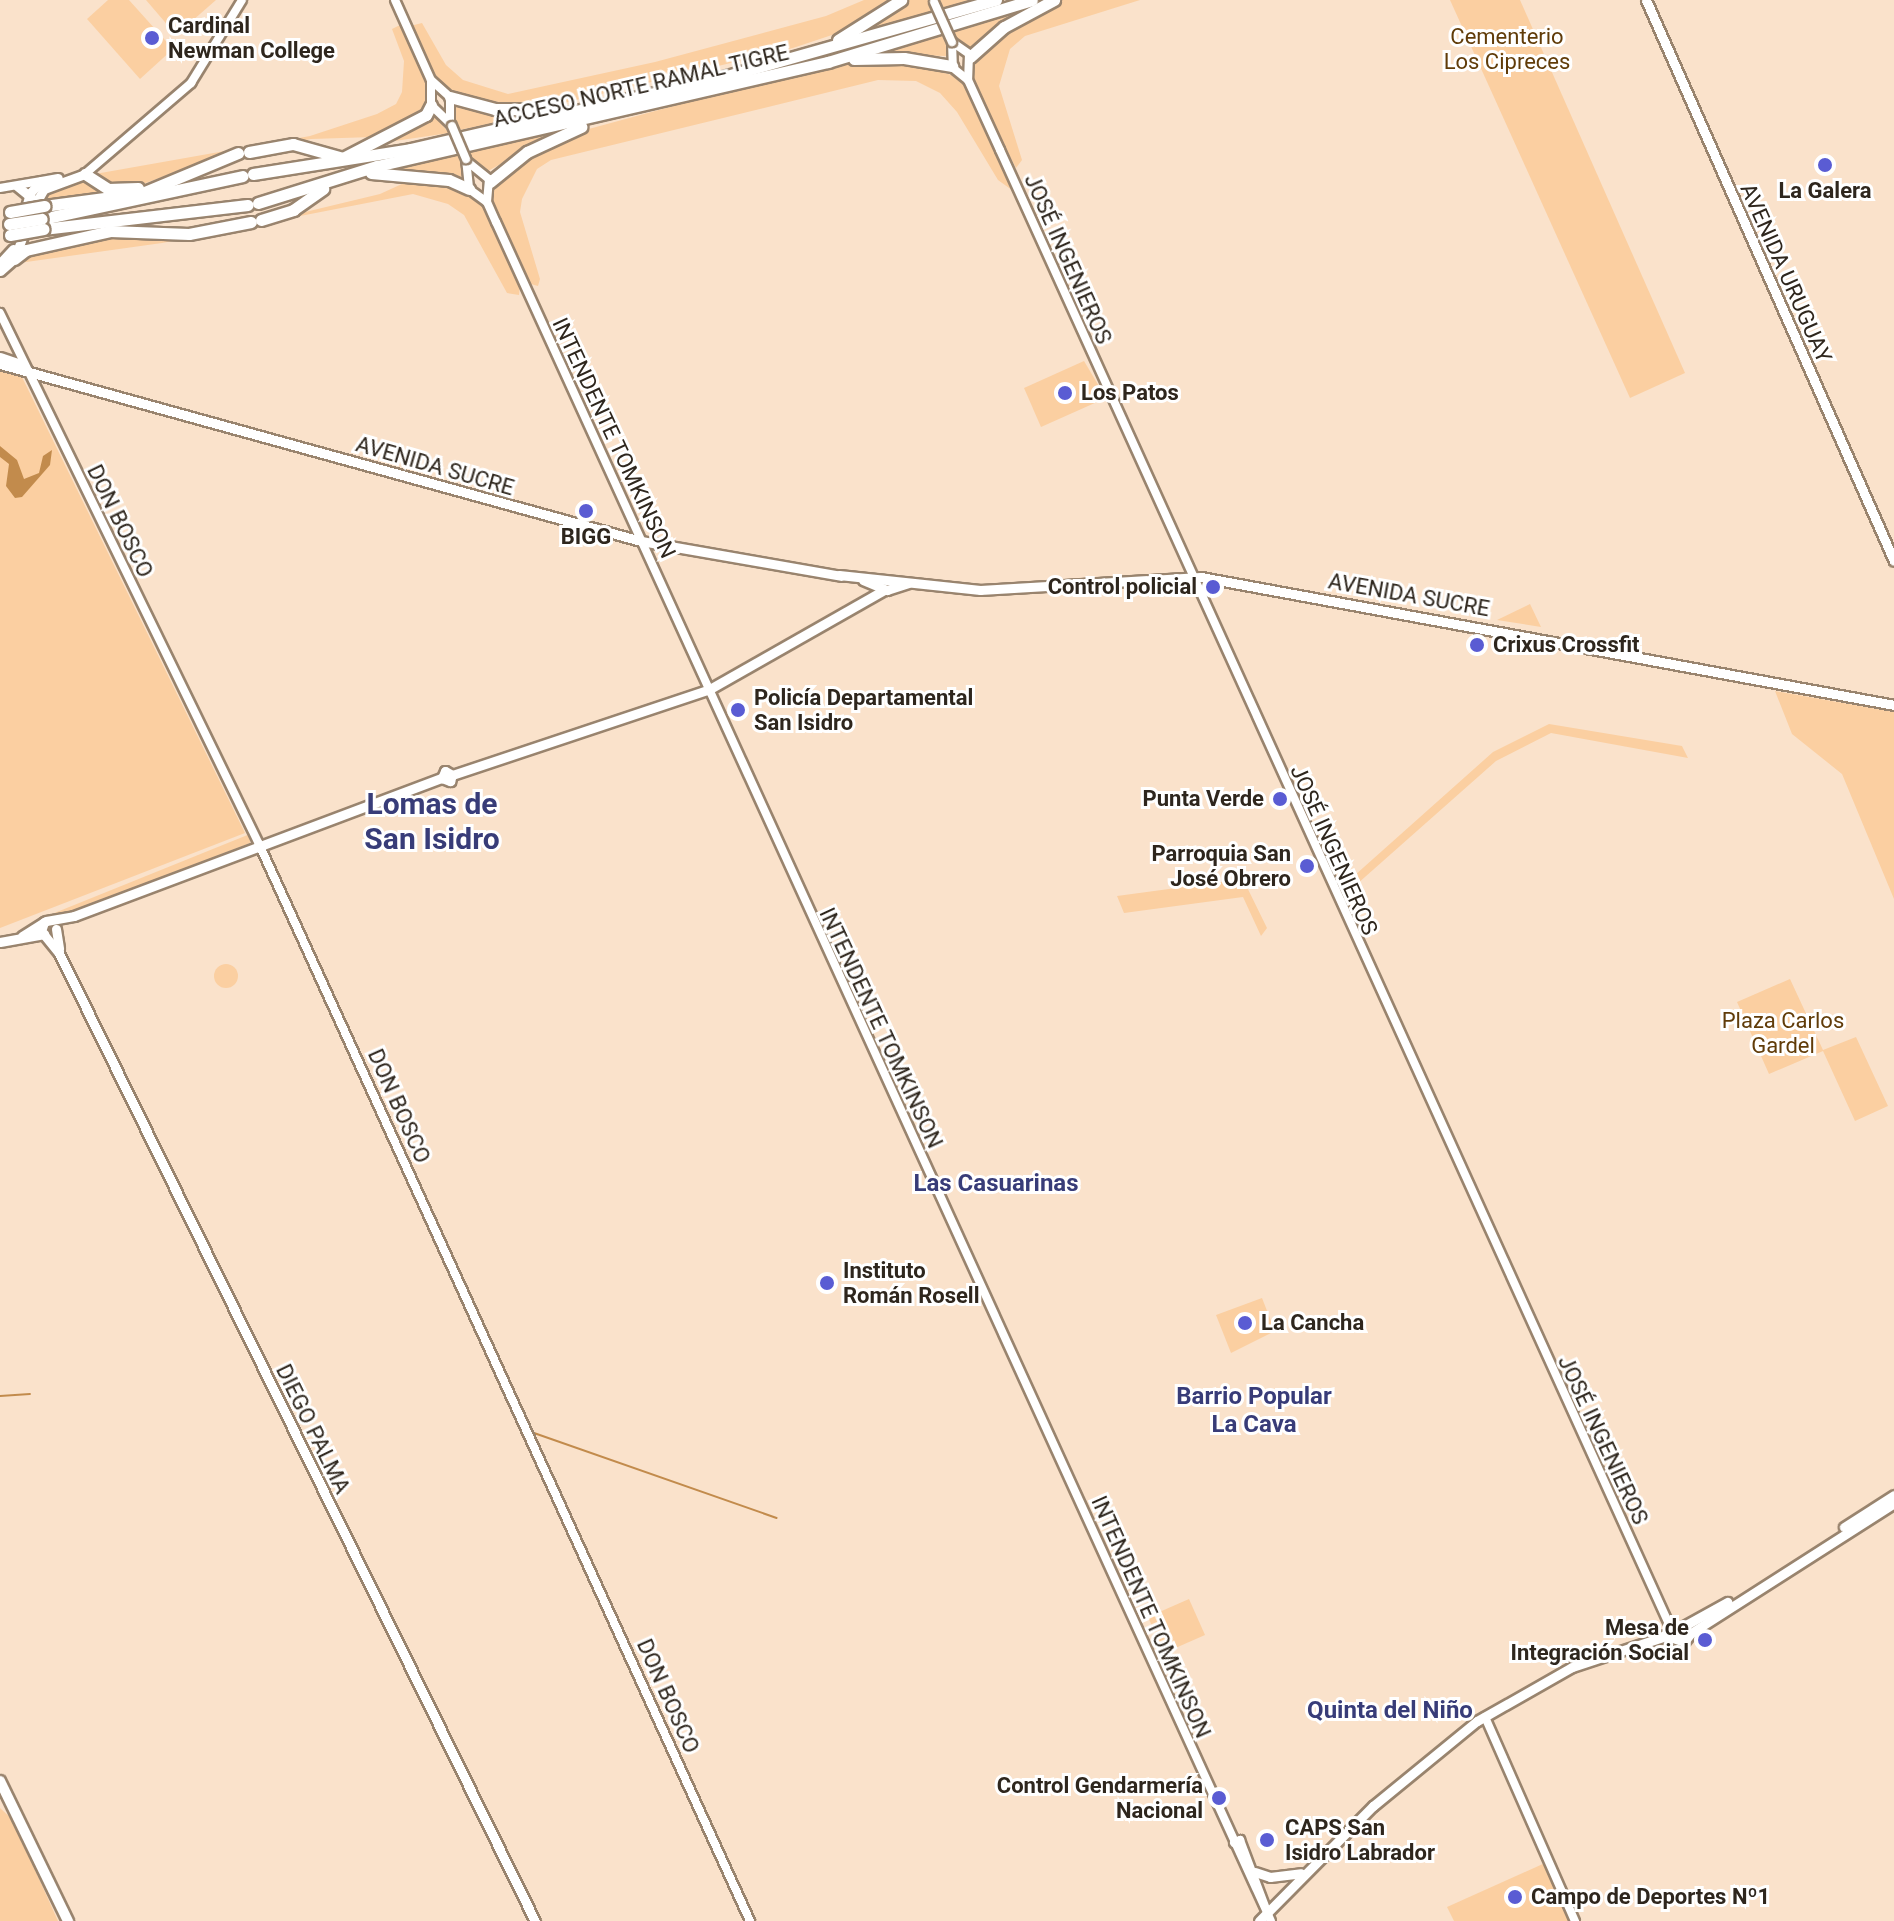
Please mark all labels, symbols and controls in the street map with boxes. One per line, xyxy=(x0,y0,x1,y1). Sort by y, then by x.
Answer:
place label: Cardinal Newman College xyxy=(168,12,335,64)
park label: Cementerio Los Cipreces xyxy=(1444,23,1570,74)
marker: Cardinal Newman College xyxy=(143,29,161,47)
street label: ACCESO NORTE RAMAL TIGRE xyxy=(491,39,791,133)
marker: La Galera xyxy=(1816,156,1834,174)
street label: JOSÉ INGENIEROS xyxy=(1019,170,1117,348)
place label: La Galera xyxy=(1778,178,1872,204)
street label: AVENIDA URUGUAY xyxy=(1735,179,1837,367)
street label: INTENDENTE TOMKINSON xyxy=(547,313,681,563)
place label: Los Patos xyxy=(1081,380,1179,406)
marker: Los Patos xyxy=(1056,384,1074,402)
street label: AVENIDA SUCRE xyxy=(353,431,517,501)
street label: DON BOSCO xyxy=(81,460,159,582)
marker: BIGG xyxy=(577,502,595,520)
place label: BIGG xyxy=(561,524,611,550)
street label: AVENIDA SUCRE xyxy=(1326,568,1492,622)
place label: Control policial xyxy=(1048,574,1197,600)
marker: Control policial xyxy=(1204,578,1222,596)
place label: Crixus Crossfit xyxy=(1493,632,1640,658)
marker: Crixus Crossfit xyxy=(1468,636,1486,654)
place label: Policía Departamental San Isidro xyxy=(754,684,973,736)
marker: Policía Departamental San Isidro xyxy=(729,701,747,719)
street label: JOSÉ INGENIEROS xyxy=(1285,761,1383,939)
district label: Lomas de San Isidro xyxy=(364,786,500,856)
place label: Punta Verde xyxy=(1143,786,1264,812)
marker: Punta Verde xyxy=(1271,790,1289,808)
place label: Parroquia San José Obrero xyxy=(1152,840,1291,892)
marker: Parroquia San José Obrero xyxy=(1298,857,1316,875)
street label: INTENDENTE TOMKINSON xyxy=(814,903,948,1153)
park label: Plaza Carlos Gardel xyxy=(1722,1007,1844,1058)
street label: DON BOSCO xyxy=(362,1045,436,1167)
district label: Las Casuarinas xyxy=(913,1170,1079,1198)
place label: Instituto Román Rosell xyxy=(843,1257,979,1308)
marker: Instituto Román Rosell xyxy=(818,1274,836,1292)
place label: La Cancha xyxy=(1261,1310,1364,1336)
marker: La Cancha xyxy=(1236,1314,1254,1332)
street label: JOSÉ INGENIEROS xyxy=(1552,1351,1654,1529)
street label: DIEGO PALMA xyxy=(270,1360,356,1498)
district label: Barrio Popular La Cava xyxy=(1176,1383,1332,1439)
street label: INTENDENTE TOMKINSON xyxy=(1086,1492,1216,1742)
place label: Mesa de Integración Social xyxy=(1511,1614,1689,1666)
marker: Mesa de Integración Social xyxy=(1696,1631,1714,1649)
street label: DON BOSCO xyxy=(631,1635,705,1757)
district label: Quinta del Niño xyxy=(1307,1697,1473,1725)
place label: Control Gendarmería Nacional xyxy=(997,1772,1203,1824)
marker: Control Gendarmería Nacional xyxy=(1210,1789,1228,1807)
place label: CAPS San Isidro Labrador xyxy=(1285,1814,1435,1866)
marker: CAPS San Isidro Labrador xyxy=(1256,1829,1278,1851)
place label: Campo de Deportes Nº1 xyxy=(1531,1884,1770,1910)
marker: Campo de Deportes Nº1 xyxy=(1506,1888,1524,1906)

